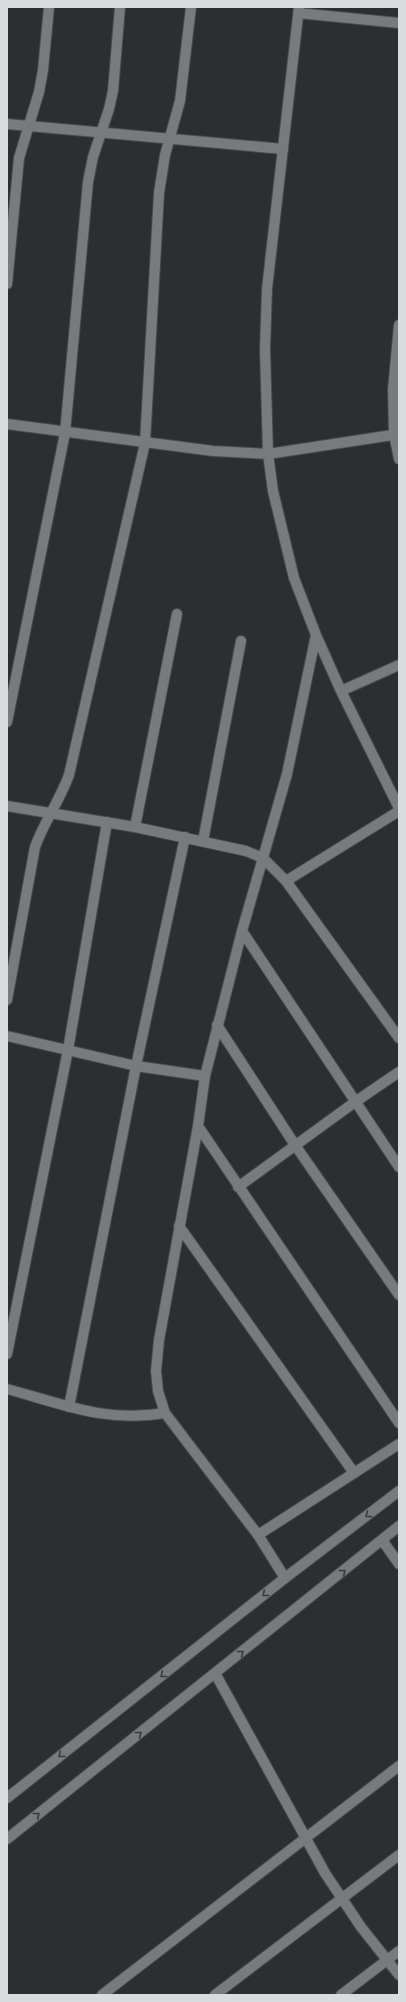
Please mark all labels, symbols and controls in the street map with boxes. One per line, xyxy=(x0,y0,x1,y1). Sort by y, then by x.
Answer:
one-way arrow xyxy=(365,1510,372,1517)
one-way arrow xyxy=(338,1570,345,1577)
one-way arrow xyxy=(262,1589,270,1596)
one-way arrow xyxy=(236,1651,243,1658)
one-way arrow xyxy=(161,1670,168,1677)
one-way arrow xyxy=(135,1732,142,1739)
one-way arrow xyxy=(58,1750,65,1757)
one-way arrow xyxy=(33,1813,40,1820)

